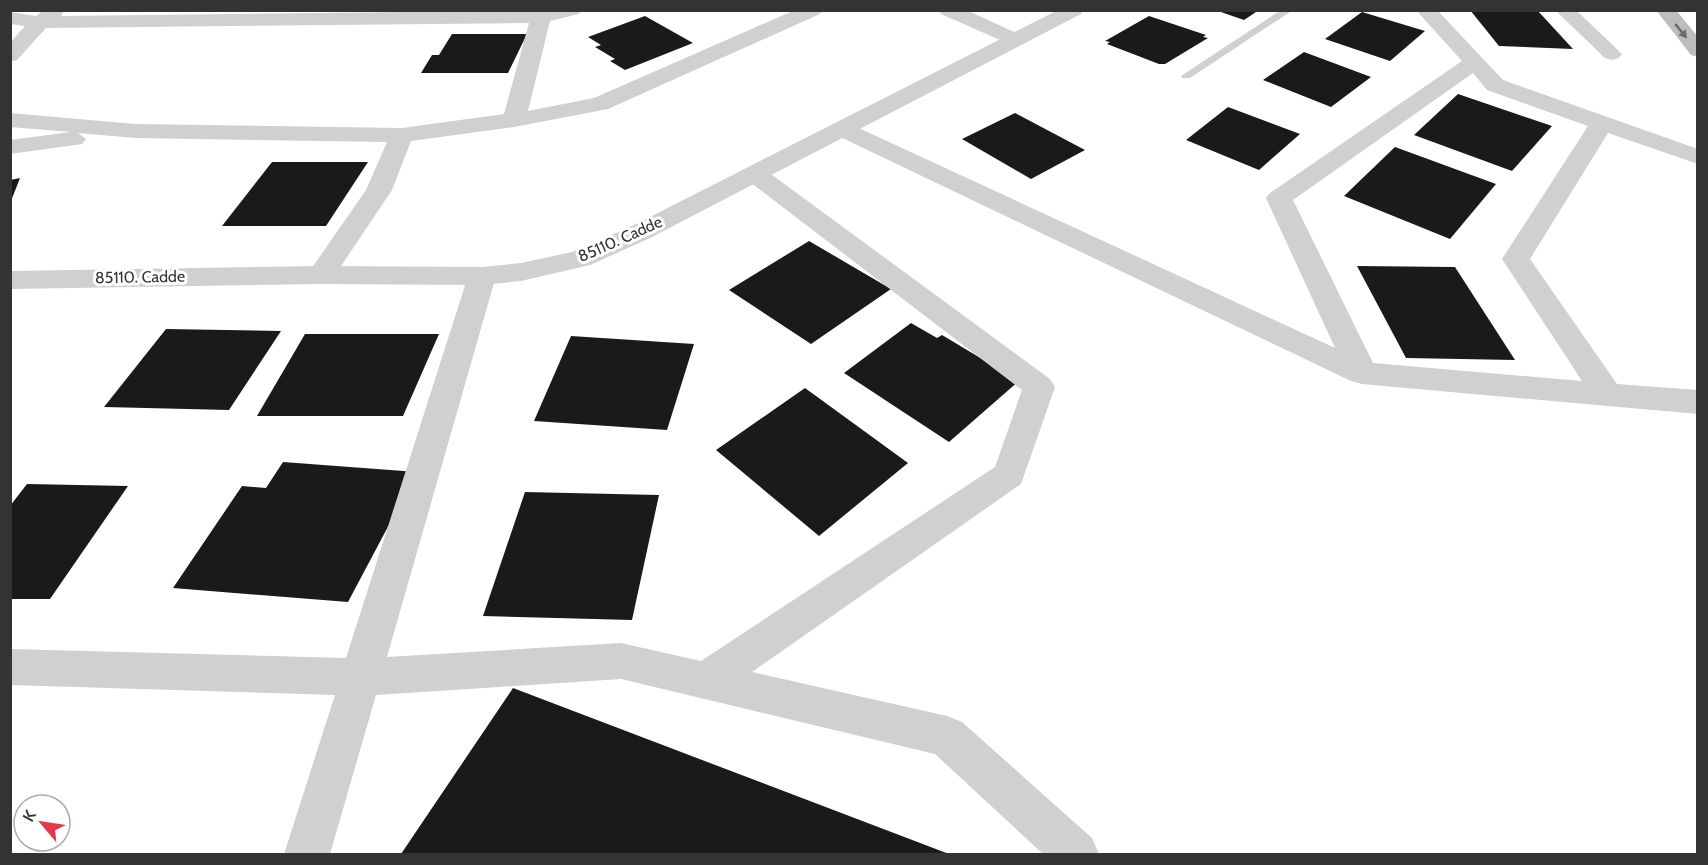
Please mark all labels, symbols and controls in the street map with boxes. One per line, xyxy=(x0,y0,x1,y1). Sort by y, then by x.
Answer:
one-way arrow xyxy=(1675,23,1688,39)
street label: 85110. Cadde xyxy=(575,212,665,266)
street label: 85110. Cadde xyxy=(95,267,185,287)
north arrow xyxy=(12,793,72,853)
text: K xyxy=(19,807,40,825)

